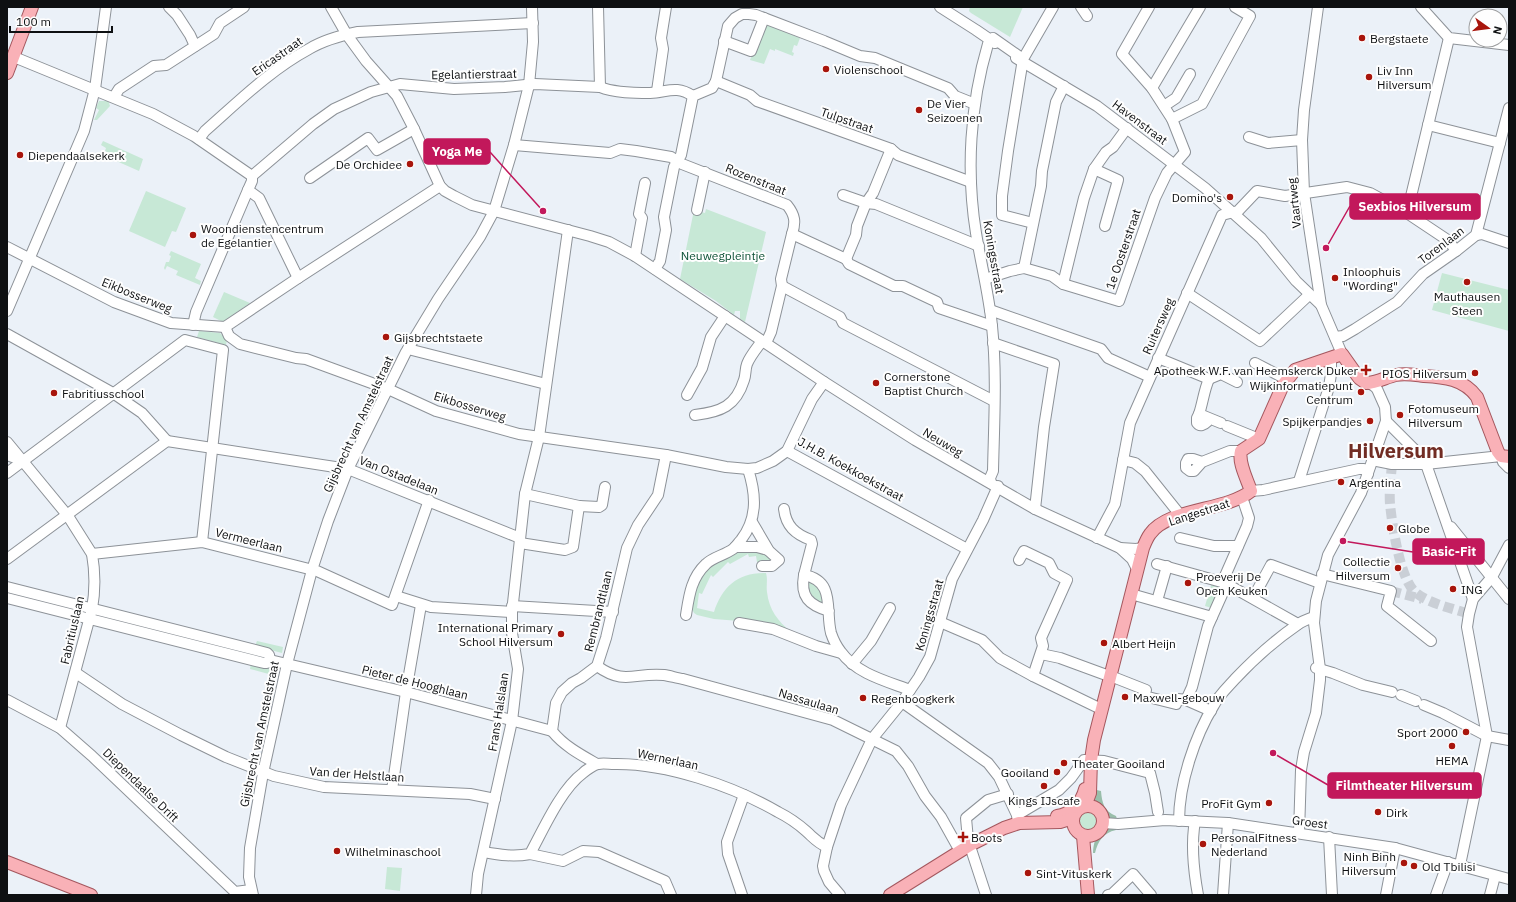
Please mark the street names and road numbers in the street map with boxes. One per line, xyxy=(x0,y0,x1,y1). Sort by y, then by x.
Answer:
street label: Ericastraat xyxy=(249,33,305,79)
street label: Egelantierstraat xyxy=(431,66,517,82)
street label: Havenstraat xyxy=(1109,96,1171,148)
street label: Tulpstraat xyxy=(819,104,875,136)
street label: Rozenstraat xyxy=(723,160,789,198)
street label: Vaartweg xyxy=(1284,176,1304,229)
street label: 1e Oosterstraat xyxy=(1102,207,1144,291)
street label: Koningsstraat xyxy=(980,219,1008,295)
street label: Torenlaan xyxy=(1415,223,1467,267)
street label: Eikbosserweg xyxy=(100,274,175,316)
street label: Ruitersweg xyxy=(1139,295,1177,357)
street label: Gijsbrecht van Amstelstraat xyxy=(320,353,396,495)
street label: Eikbosserweg xyxy=(432,388,509,424)
street label: Neuweg xyxy=(920,424,966,460)
street label: J.H.B. Koekkoekstraat xyxy=(796,434,906,504)
street label: Van Ostadelaan xyxy=(357,452,441,498)
street label: Langestraat xyxy=(1167,495,1231,529)
street label: Vermeerlaan xyxy=(214,524,284,556)
street label: Rembrandtlaan xyxy=(581,569,615,653)
street label: Koningsstraat xyxy=(912,577,946,653)
street label: Fabritiuslaan xyxy=(57,594,87,666)
street label: Gijsbrecht van Amstelstraat xyxy=(236,659,282,809)
street label: Pieter de Hooghlaan xyxy=(360,662,470,702)
street label: Frans Halslaan xyxy=(484,672,512,752)
street label: Nassaulaan xyxy=(777,685,841,717)
street label: Diependaalse Drift xyxy=(100,745,182,825)
street label: Wernerlaan xyxy=(636,745,700,773)
street label: Van der Helstlaan xyxy=(309,763,405,785)
street label: Groest xyxy=(1291,812,1329,832)

